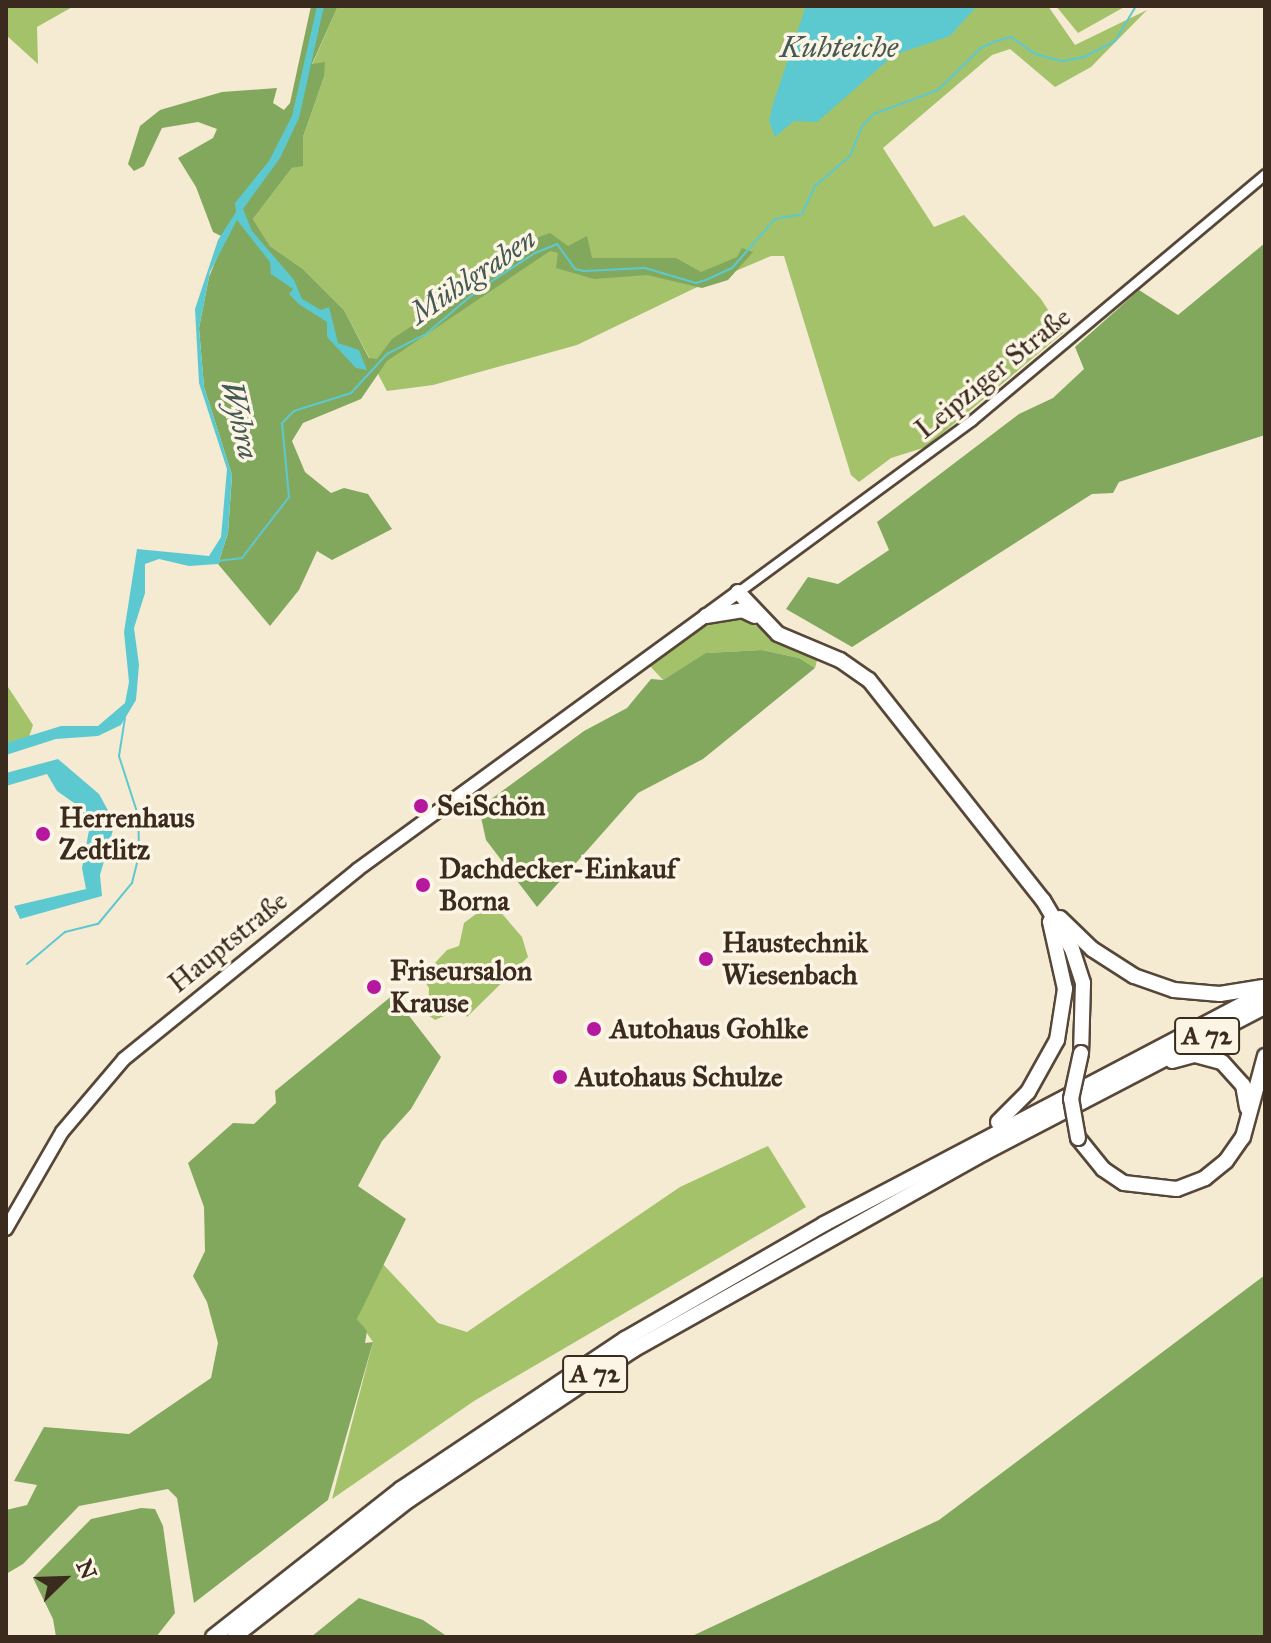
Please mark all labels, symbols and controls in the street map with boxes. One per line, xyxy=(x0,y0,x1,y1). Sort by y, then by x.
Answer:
water label: Kuhteiche xyxy=(780,29,898,65)
water label: Mühlgraben xyxy=(403,221,543,331)
street label: Leipziger Straße xyxy=(908,300,1078,446)
water label: Wyhra xyxy=(213,377,267,463)
place label: SeiSchön xyxy=(437,789,545,823)
marker: SeiSchön xyxy=(412,797,430,815)
place label: Herrenhaus Zedtlitz xyxy=(59,801,195,867)
marker: Herrenhaus Zedtlitz xyxy=(34,825,52,843)
place label: Dachdecker-Einkauf Borna xyxy=(439,852,676,918)
marker: Dachdecker-Einkauf Borna xyxy=(414,876,432,894)
street label: Hauptstraße xyxy=(162,884,294,1000)
place label: Haustechnik Wiesenbach xyxy=(722,926,868,992)
marker: Haustechnik Wiesenbach xyxy=(697,950,715,968)
place label: Friseursalon Krause xyxy=(390,954,532,1020)
marker: Friseursalon Krause xyxy=(365,978,383,996)
place label: Autohaus Gohlke xyxy=(610,1012,808,1046)
road number: A 72 xyxy=(1173,1014,1241,1058)
marker: Autohaus Gohlke xyxy=(585,1020,603,1038)
place label: Autohaus Schulze xyxy=(576,1060,783,1094)
marker: Autohaus Schulze xyxy=(551,1068,569,1086)
road number: A 72 xyxy=(561,1352,629,1396)
north arrow xyxy=(24,1539,104,1619)
text: N xyxy=(70,1556,103,1583)

